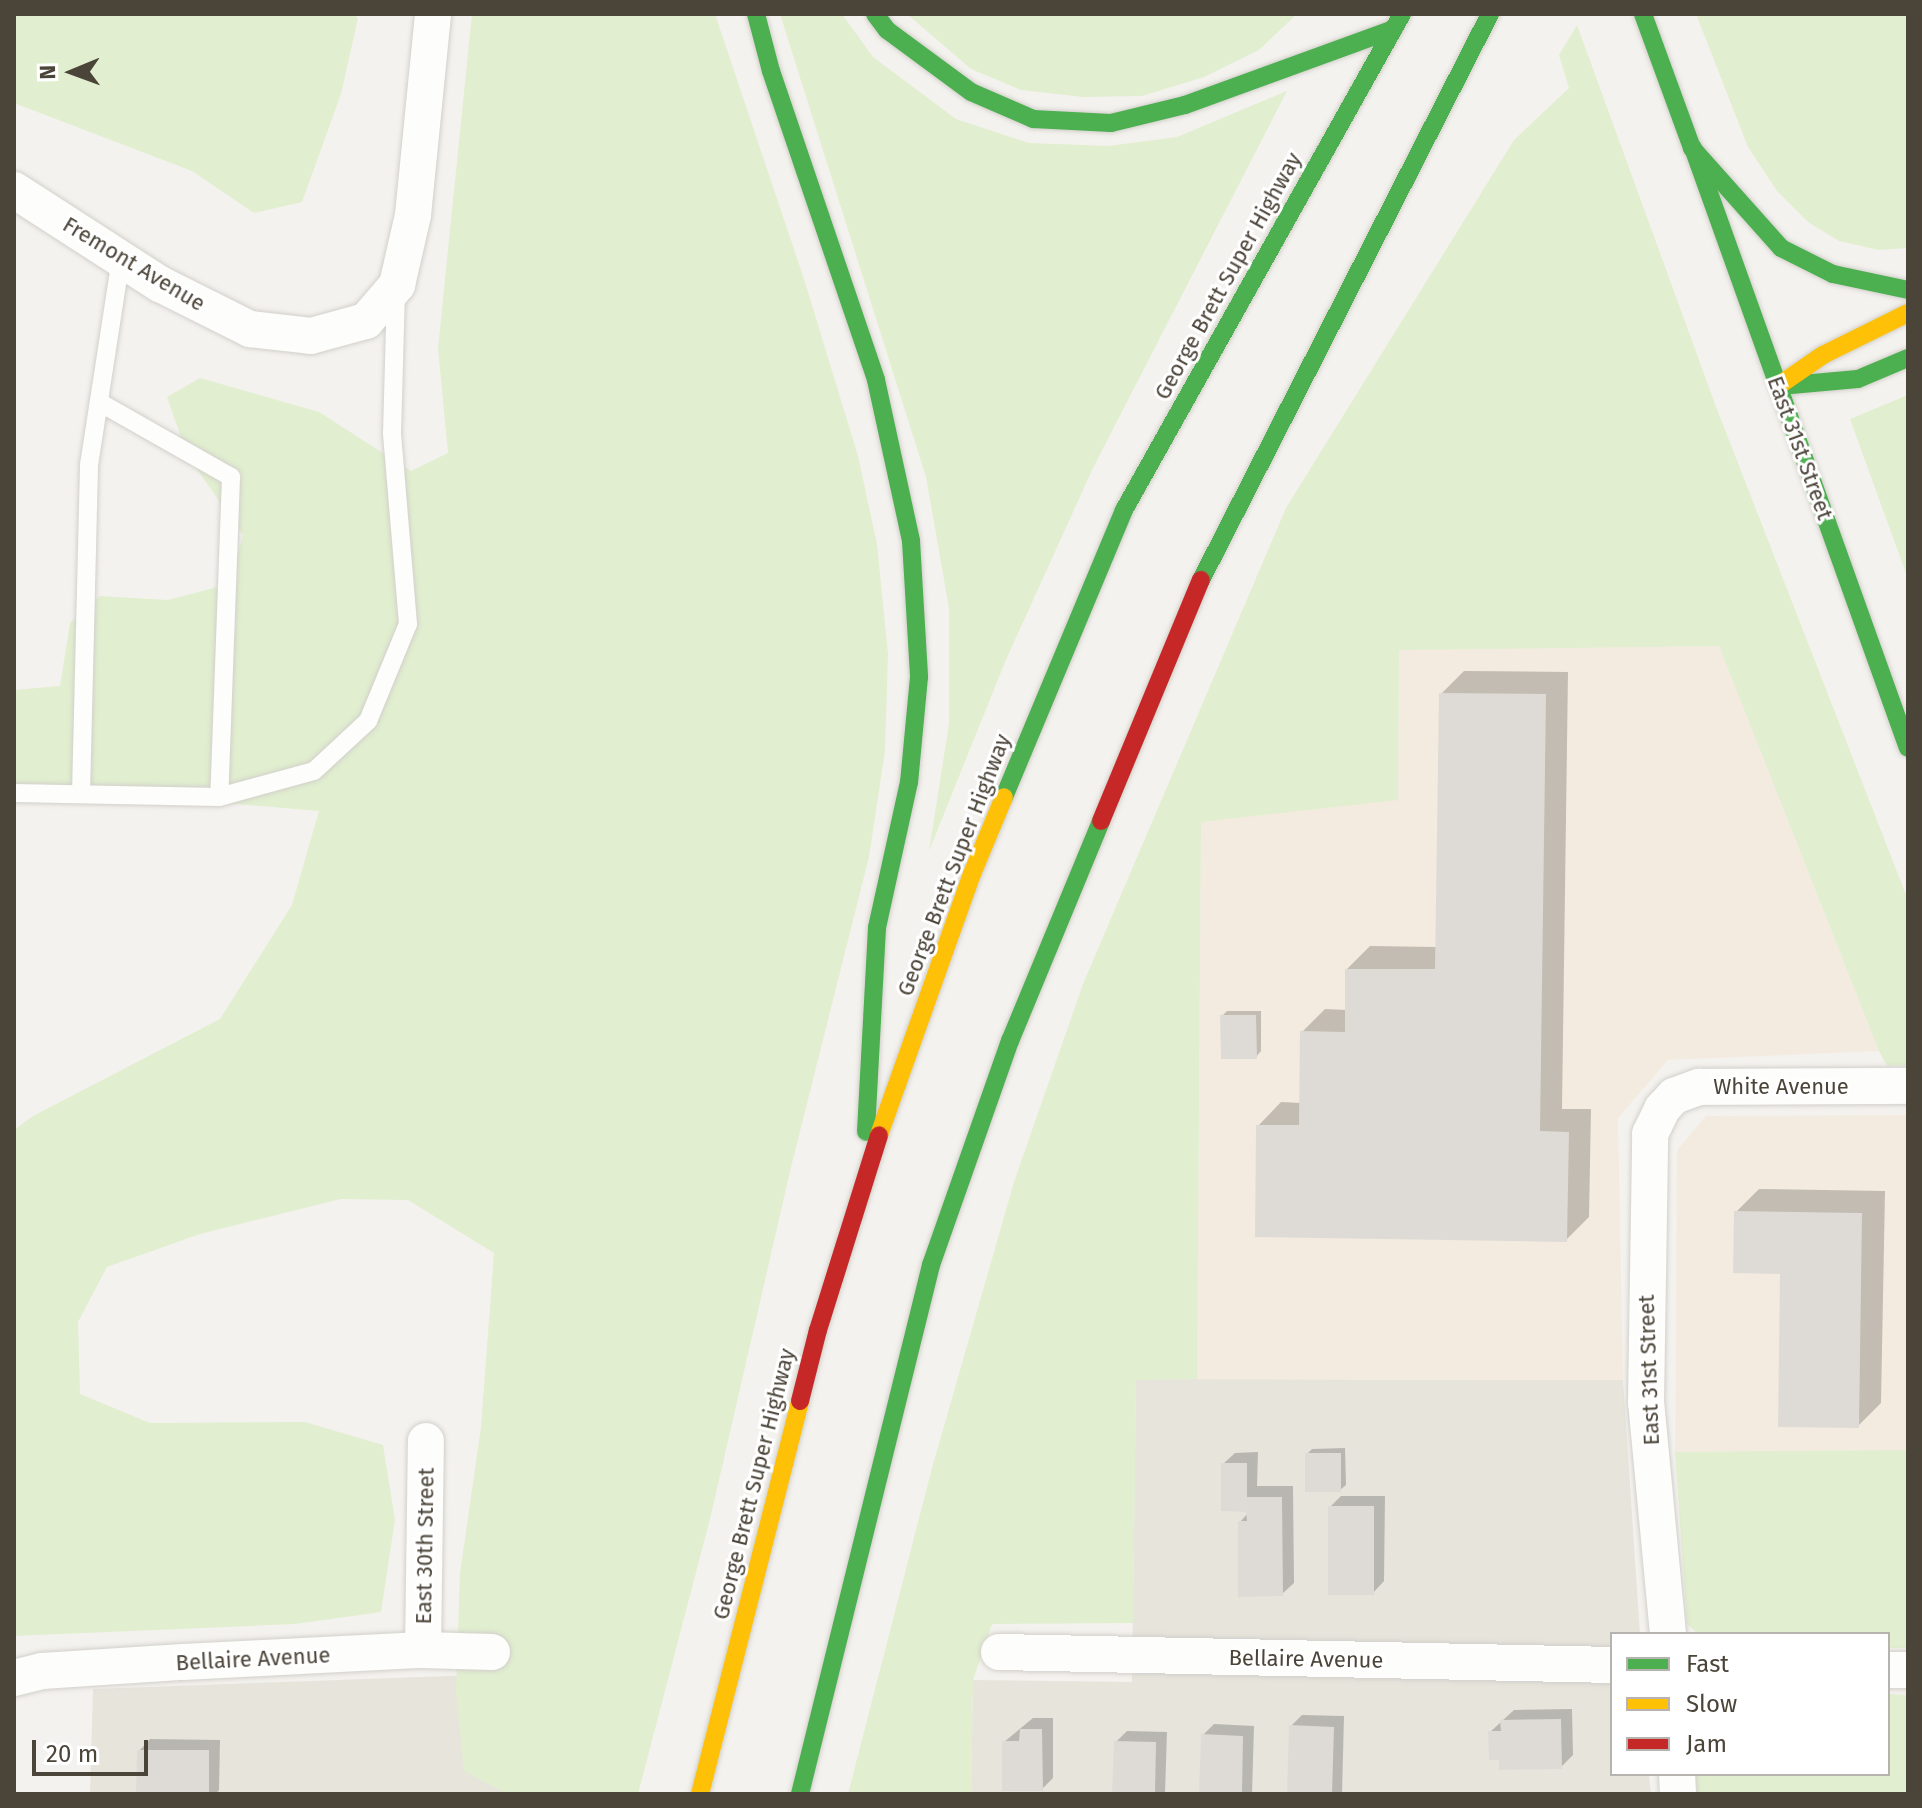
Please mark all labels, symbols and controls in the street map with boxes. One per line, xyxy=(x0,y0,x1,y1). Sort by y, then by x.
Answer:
north arrow xyxy=(32,32,112,112)
text: N xyxy=(34,65,61,80)
street label: George Brett Super Highway xyxy=(1149,148,1307,404)
street label: Fremont Avenue xyxy=(58,211,210,317)
street label: East 31st Street xyxy=(1762,373,1838,523)
street label: George Brett Super Highway xyxy=(892,730,1016,1000)
street label: White Avenue xyxy=(1713,1074,1849,1100)
street label: East 31st Street xyxy=(1633,1294,1665,1446)
street label: George Brett Super Highway xyxy=(708,1346,800,1622)
street label: East 30th Street xyxy=(410,1467,440,1625)
legend xyxy=(1610,1632,1890,1776)
street label: Bellaire Avenue xyxy=(175,1642,331,1676)
street label: Bellaire Avenue xyxy=(1228,1644,1384,1674)
text: Fast xyxy=(1686,1650,1729,1678)
text: Slow xyxy=(1686,1690,1737,1718)
scale bar xyxy=(36,1724,152,1774)
text: Jam xyxy=(1686,1730,1727,1758)
text: 20 m xyxy=(46,1740,98,1768)

